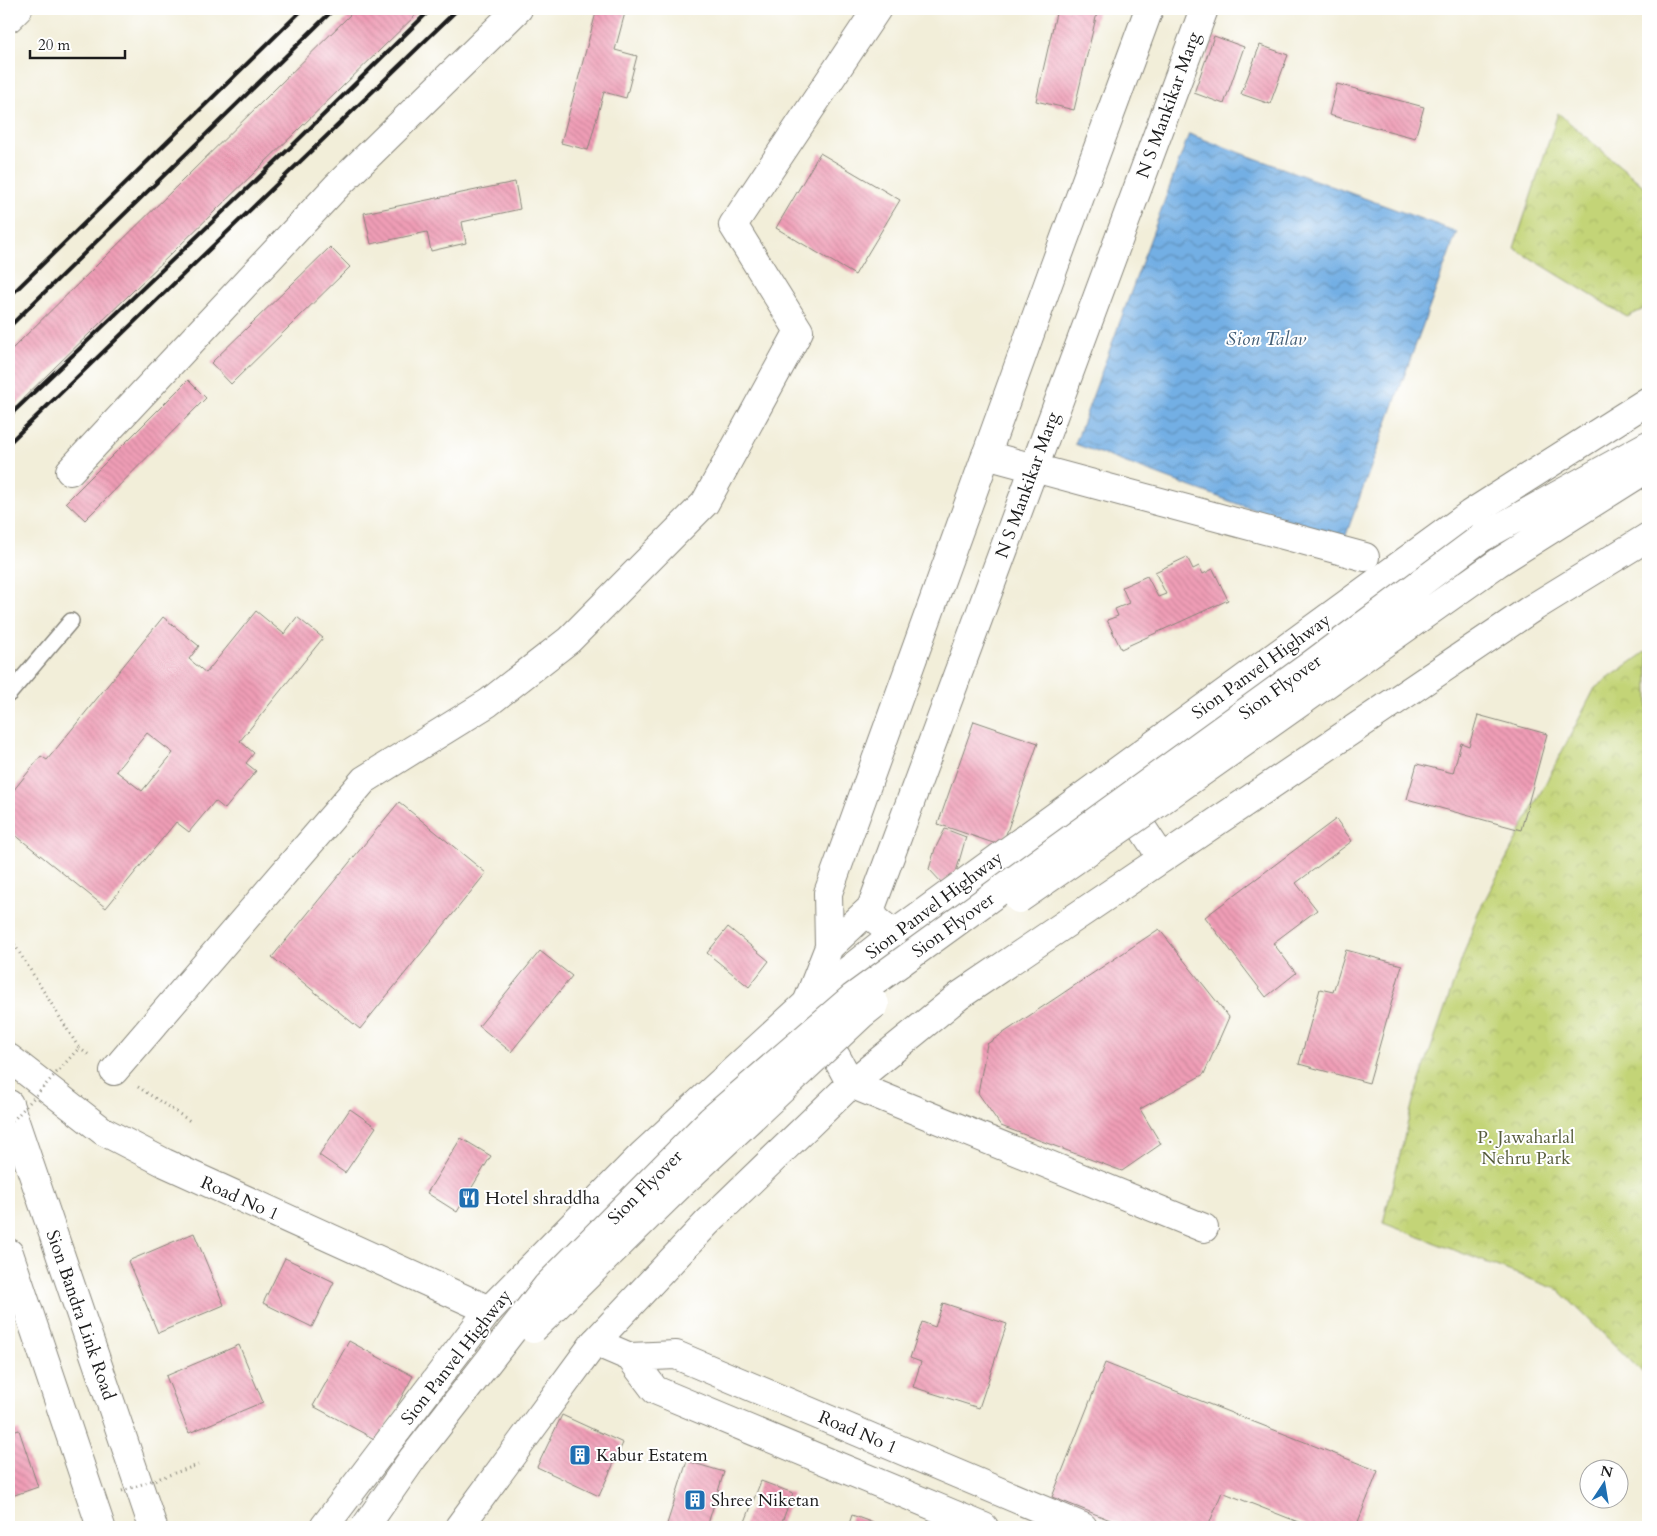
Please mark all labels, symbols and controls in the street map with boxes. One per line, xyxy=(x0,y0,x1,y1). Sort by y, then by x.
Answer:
scale bar xyxy=(30,28,125,60)
street label: N S Mankikar Marg xyxy=(1130,28,1207,182)
text: 20 m xyxy=(38,35,70,55)
water label: Sion Talav xyxy=(1226,326,1307,352)
street label: N S Mankikar Marg xyxy=(989,408,1066,562)
street label: Sion Panvel Highway xyxy=(1187,607,1336,725)
street label: Sion Flyover xyxy=(1234,649,1327,726)
street label: Sion Panvel Highway xyxy=(860,845,1009,965)
street label: Sion Flyover xyxy=(907,887,1000,964)
park label: P. Jawaharlal Nehru Park xyxy=(1477,1125,1575,1171)
street label: Sion Flyover xyxy=(602,1144,689,1230)
street label: Road No 1 xyxy=(197,1170,283,1227)
restaurant icon: Hotel shraddha xyxy=(457,1186,481,1210)
place label: Hotel shraddha xyxy=(485,1186,600,1211)
street label: Sion Bandra Link Road xyxy=(40,1227,121,1404)
street label: Sion Panvel Highway xyxy=(395,1284,518,1430)
street label: Road No 1 xyxy=(814,1405,901,1460)
building icon: Kabur Estatem xyxy=(568,1443,592,1467)
place label: Kabur Estatem xyxy=(596,1443,709,1468)
north arrow xyxy=(1580,1458,1630,1508)
text: N xyxy=(1599,1461,1615,1482)
building icon: Shree Niketan xyxy=(683,1488,707,1512)
place label: Shree Niketan xyxy=(711,1488,820,1513)

